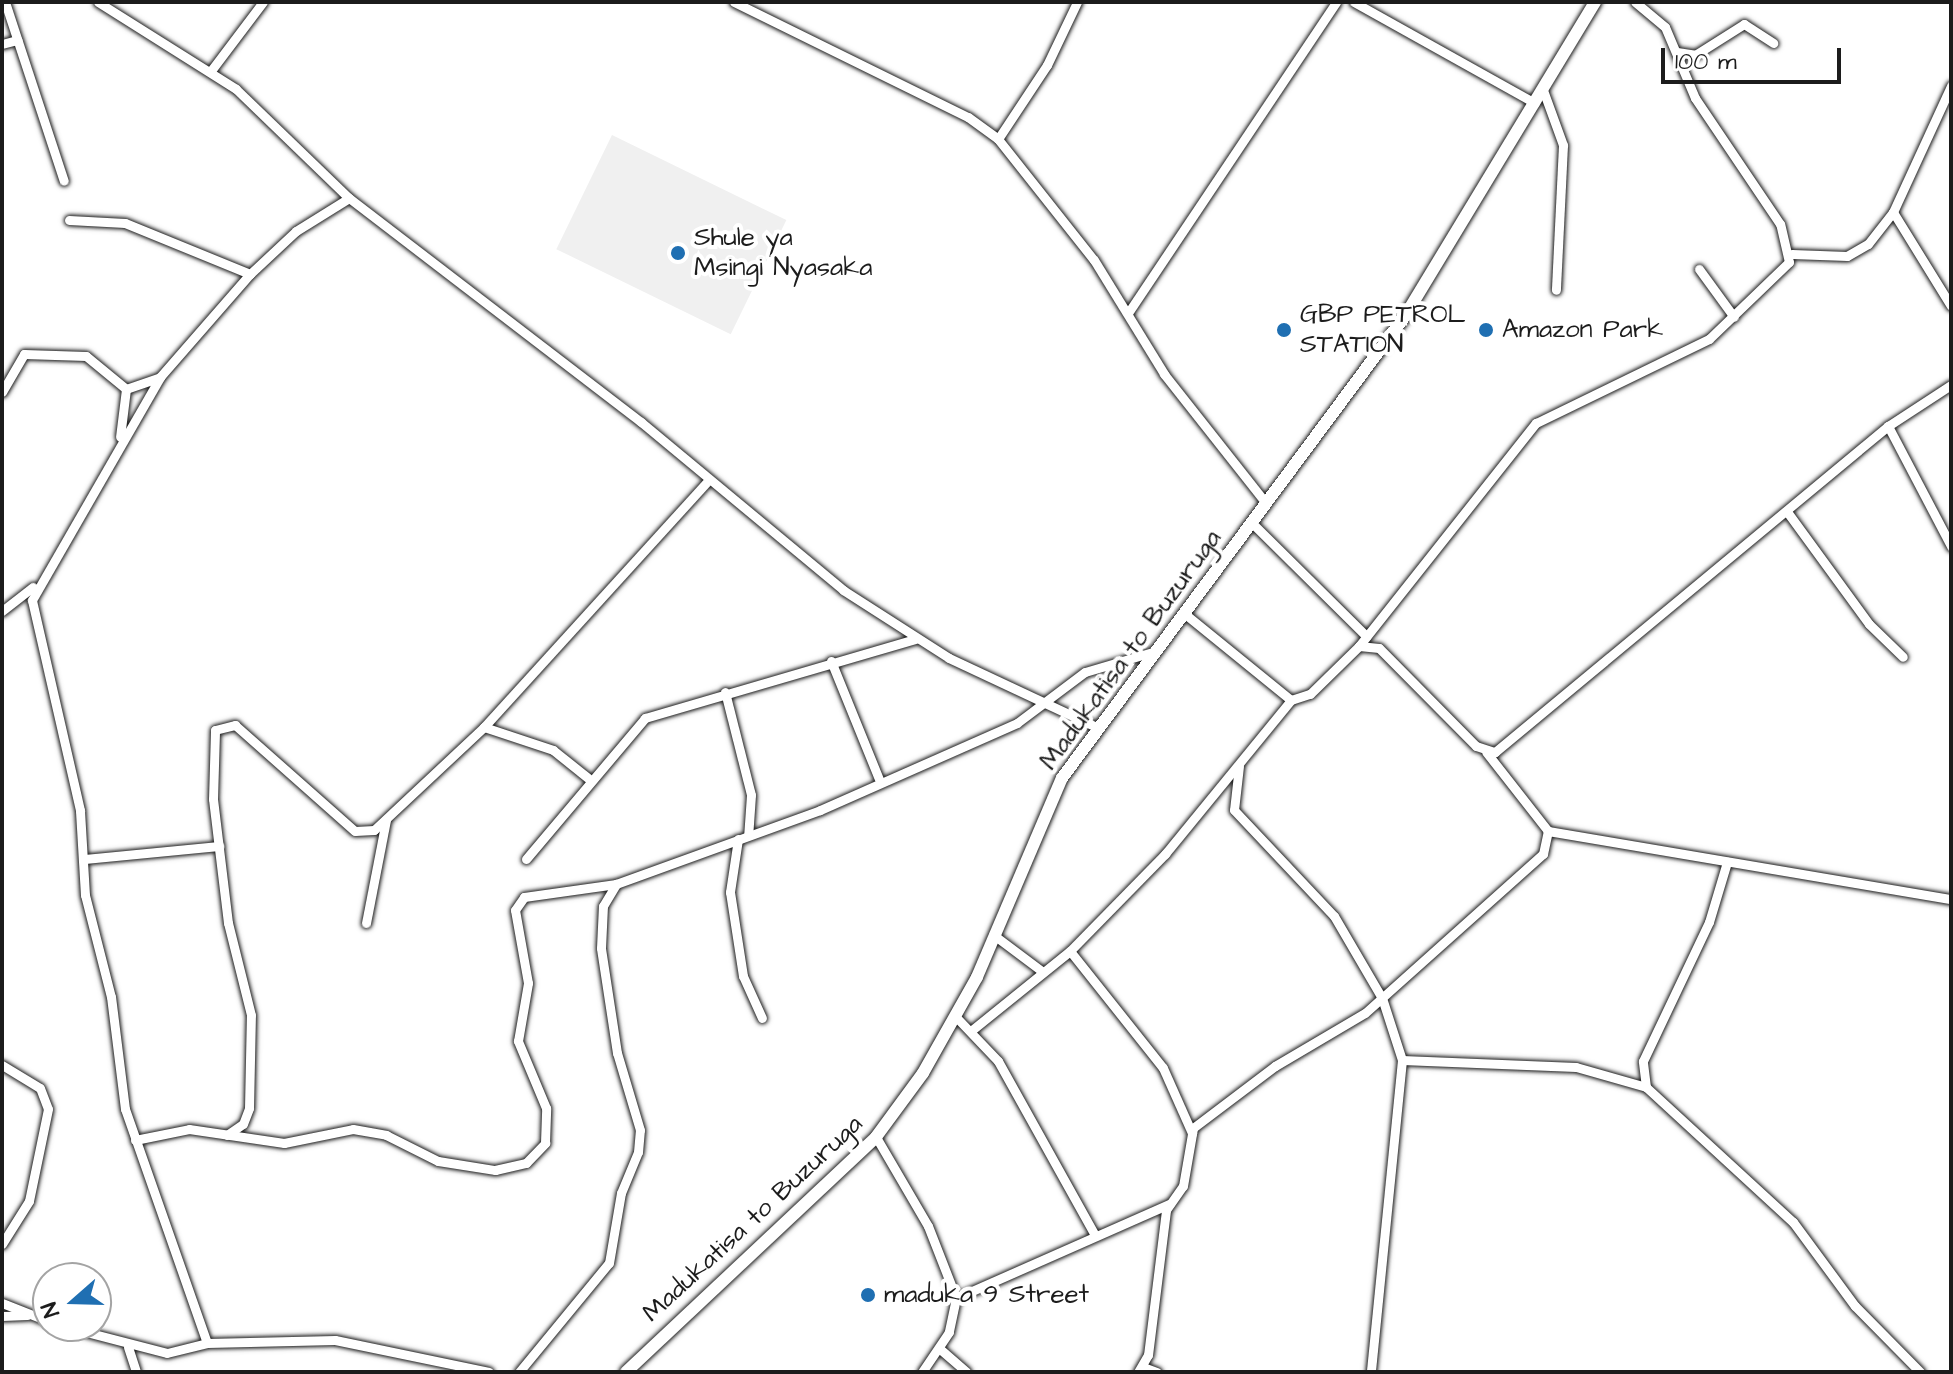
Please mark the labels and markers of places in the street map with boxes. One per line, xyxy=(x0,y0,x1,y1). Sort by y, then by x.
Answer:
place label: Shule ya Msingi Nyasaka xyxy=(694,222,873,284)
marker: Shule ya Msingi Nyasaka xyxy=(669,244,687,262)
place label: GBP PETROL STATION xyxy=(1300,299,1466,360)
place label: Amazon Park xyxy=(1502,314,1663,346)
marker: GBP PETROL STATION xyxy=(1275,321,1293,339)
marker: Amazon Park xyxy=(1477,321,1495,339)
place label: maduka 9 Street xyxy=(884,1279,1089,1311)
marker: maduka 9 Street xyxy=(859,1286,877,1304)

